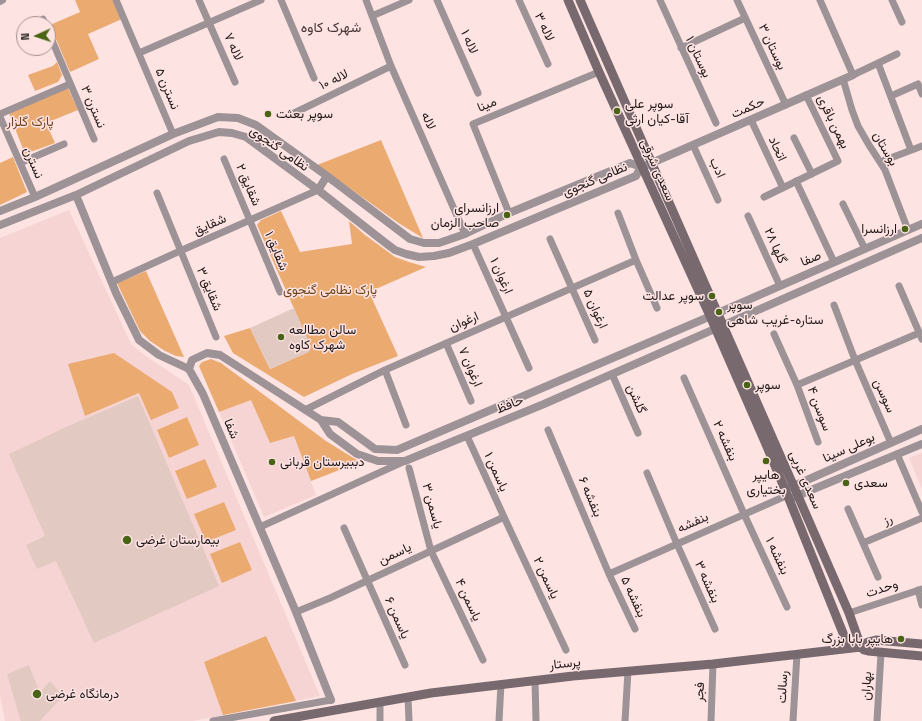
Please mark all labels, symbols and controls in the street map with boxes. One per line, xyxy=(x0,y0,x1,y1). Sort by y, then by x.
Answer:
street label: لاله ۳ xyxy=(531,10,557,44)
north arrow xyxy=(16,16,56,56)
district label: شهرک کاوه xyxy=(301,20,361,36)
street label: بوستان ۳ xyxy=(755,22,789,72)
street label: لاله ۱ xyxy=(457,27,481,57)
street label: لاله ۷ xyxy=(220,31,246,63)
text: N xyxy=(18,33,32,41)
street label: بوستان ۱ xyxy=(682,34,714,80)
street label: نسترن ۵ xyxy=(151,66,183,112)
street label: لاله ۱۰ xyxy=(317,66,351,94)
street label: نسترن ۳ xyxy=(77,83,109,131)
street label: بهمن باقری xyxy=(813,93,853,151)
street label: مینا xyxy=(475,94,499,116)
street label: حکمت xyxy=(729,94,767,122)
place label: سوپر علی آقا-کیان ارثی xyxy=(625,96,689,127)
place label: سوپر بعثت xyxy=(276,106,333,122)
marker: سوپر علی آقا-کیان ارثی xyxy=(612,106,622,116)
marker: سوپر بعثت xyxy=(263,109,273,119)
street label: لاله xyxy=(417,110,439,132)
park label: پارک گلزار xyxy=(7,114,53,130)
street label: نظامی گنجوی xyxy=(246,123,312,175)
street label: بوستان xyxy=(869,129,901,169)
street label: اتحاد xyxy=(765,134,789,164)
street label: سعدی شرقی xyxy=(636,137,678,203)
street label: نسترن xyxy=(19,145,47,181)
street label: ادب xyxy=(706,155,728,181)
street label: نظامی گنجوی xyxy=(560,159,630,201)
street label: شقایق ۲ xyxy=(232,162,264,208)
place label: ارزانسرای صاحب الزمان xyxy=(431,200,499,231)
marker: ارزانسرای صاحب الزمان xyxy=(502,210,512,220)
street label: شقایق xyxy=(191,211,229,239)
place label: ارزانسرا xyxy=(861,221,897,237)
marker: ارزانسرا xyxy=(900,224,910,234)
street label: گلها ۲۸ xyxy=(760,226,790,266)
street label: شقایق ۱ xyxy=(261,229,291,273)
street label: صفا xyxy=(798,248,824,270)
street label: ارغوان ۱ xyxy=(486,256,516,296)
street label: شقایق ۳ xyxy=(193,265,225,313)
park label: پارک نظامی گنجوی xyxy=(283,282,377,298)
street label: ارغوان ۵ xyxy=(579,287,611,331)
place label: سوپر عدالت xyxy=(643,288,704,304)
marker: سوپر عدالت xyxy=(707,291,717,301)
place label: سوپر ستاره-غریب شاهی xyxy=(727,297,823,328)
marker: سوپر ستاره-غریب شاهی xyxy=(714,307,724,317)
street label: ارغوان xyxy=(447,309,481,335)
place label: سالن مطالعه شهرک کاوه xyxy=(289,322,356,353)
marker: سالن مطالعه شهرک کاوه xyxy=(276,332,286,342)
street label: ارغوان ۷ xyxy=(455,345,485,389)
place label: سوپر xyxy=(755,377,781,393)
street label: سوسن xyxy=(870,377,898,415)
marker: سوپر xyxy=(742,380,752,390)
street label: گلشن xyxy=(623,382,649,416)
street label: سوسن ۴ xyxy=(803,385,835,433)
street label: حافظ xyxy=(494,393,526,417)
street label: شفا xyxy=(220,417,242,441)
street label: بنفشه ۲ xyxy=(709,418,741,464)
street label: بوعلی سینا xyxy=(821,430,877,466)
street label: سعدی غربی xyxy=(785,448,825,512)
street label: یاسمن ۱ xyxy=(480,450,512,494)
place label: دببیرستان قربانی xyxy=(280,454,365,470)
marker: هایپر بختیاری xyxy=(761,456,771,466)
marker: دببیرستان قربانی xyxy=(267,457,277,467)
place label: هایپر بختیاری xyxy=(746,467,786,498)
street label: بنفشه ۶ xyxy=(575,475,605,519)
place label: سعدی xyxy=(854,475,888,491)
marker: سعدی xyxy=(841,478,851,488)
street label: یاسمن ۳ xyxy=(418,482,446,530)
street label: بنفشه xyxy=(675,509,711,537)
street label: رز xyxy=(881,511,895,529)
place label: بیمارستان غرضی xyxy=(136,532,220,548)
marker: بیمارستان غرضی xyxy=(121,534,133,546)
street label: بنفشه ۱ xyxy=(762,535,792,577)
street label: یاسمن xyxy=(376,540,414,568)
street label: یاسمن ۲ xyxy=(529,554,563,602)
street label: بنفشه ۳ xyxy=(691,559,723,605)
street label: بنفشه ۵ xyxy=(617,574,649,620)
street label: یاسمن ۴ xyxy=(451,576,485,624)
street label: وحدت xyxy=(864,577,900,601)
street label: یاسمن ۶ xyxy=(381,595,413,641)
place label: هایپر بابا بزرگ xyxy=(821,631,893,647)
marker: هایپر بابا بزرگ xyxy=(896,634,906,644)
street label: پرستار xyxy=(548,655,582,673)
street label: رسالت xyxy=(774,670,792,704)
street label: بهاران xyxy=(858,671,876,701)
street label: فجر xyxy=(692,682,708,702)
place label: درمانگاه غرضی xyxy=(46,686,119,702)
marker: درمانگاه غرضی xyxy=(31,688,43,700)

